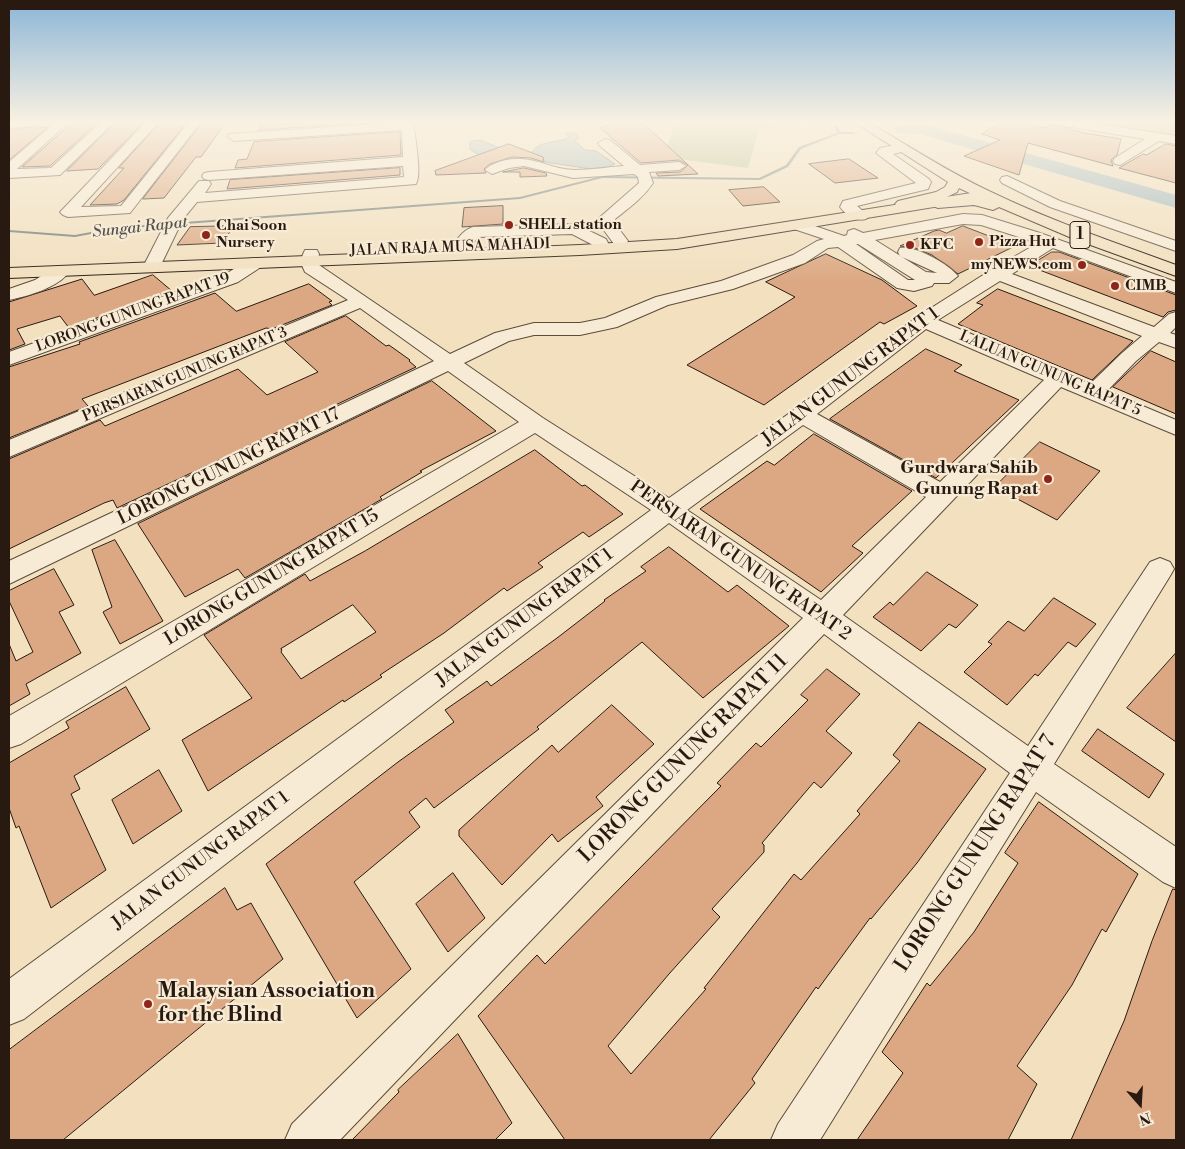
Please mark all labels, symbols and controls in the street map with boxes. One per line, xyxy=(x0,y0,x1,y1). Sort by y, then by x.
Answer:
water label: Sungai Rapat xyxy=(91,213,189,243)
place label: SHELL station xyxy=(519,216,622,234)
place label: Chai Soon Nursery xyxy=(216,217,287,252)
marker: SHELL station xyxy=(503,219,515,231)
road number: 1 xyxy=(1070,222,1090,248)
marker: Chai Soon Nursery xyxy=(200,229,212,241)
place label: Pizza Hut xyxy=(989,233,1056,251)
street label: JALAN RAJA MUSA MAHADI xyxy=(349,235,551,261)
place label: KFC xyxy=(920,236,953,254)
marker: Pizza Hut xyxy=(973,236,985,248)
marker: KFC xyxy=(904,239,916,251)
place label: myNEWS.com xyxy=(971,256,1072,274)
marker: myNEWS.com xyxy=(1076,259,1088,271)
street label: LORONG GUNUNG RAPAT 19 xyxy=(33,269,233,357)
place label: CIMB xyxy=(1125,277,1167,295)
marker: CIMB xyxy=(1109,280,1121,292)
street label: JALAN GUNUNG RAPAT 1 xyxy=(758,303,944,451)
street label: PERSIARAN GUNUNG RAPAT 3 xyxy=(80,324,290,426)
street label: LALUAN GUNUNG RAPAT 5 xyxy=(956,327,1144,421)
street label: LORONG GUNUNG RAPAT 17 xyxy=(114,404,344,530)
place label: Gurdwara Sahib Gunung Rapat xyxy=(900,458,1038,500)
marker: Gurdwara Sahib Gunung Rapat xyxy=(1042,473,1054,485)
street label: PERSIARAN GUNUNG RAPAT 2 xyxy=(625,476,855,646)
street label: LORONG GUNUNG RAPAT 15 xyxy=(161,505,383,651)
street label: JALAN GUNUNG RAPAT 1 xyxy=(432,544,618,692)
street label: LORONG GUNUNG RAPAT 11 xyxy=(574,649,794,869)
street label: LORONG GUNUNG RAPAT 7 xyxy=(890,731,1062,977)
street label: JALAN GUNUNG RAPAT 1 xyxy=(108,787,294,935)
place label: Malaysian Association for the Blind xyxy=(158,979,375,1029)
marker: Malaysian Association for the Blind xyxy=(142,998,154,1010)
north arrow xyxy=(1115,1079,1165,1129)
text: N xyxy=(1137,1108,1153,1128)

